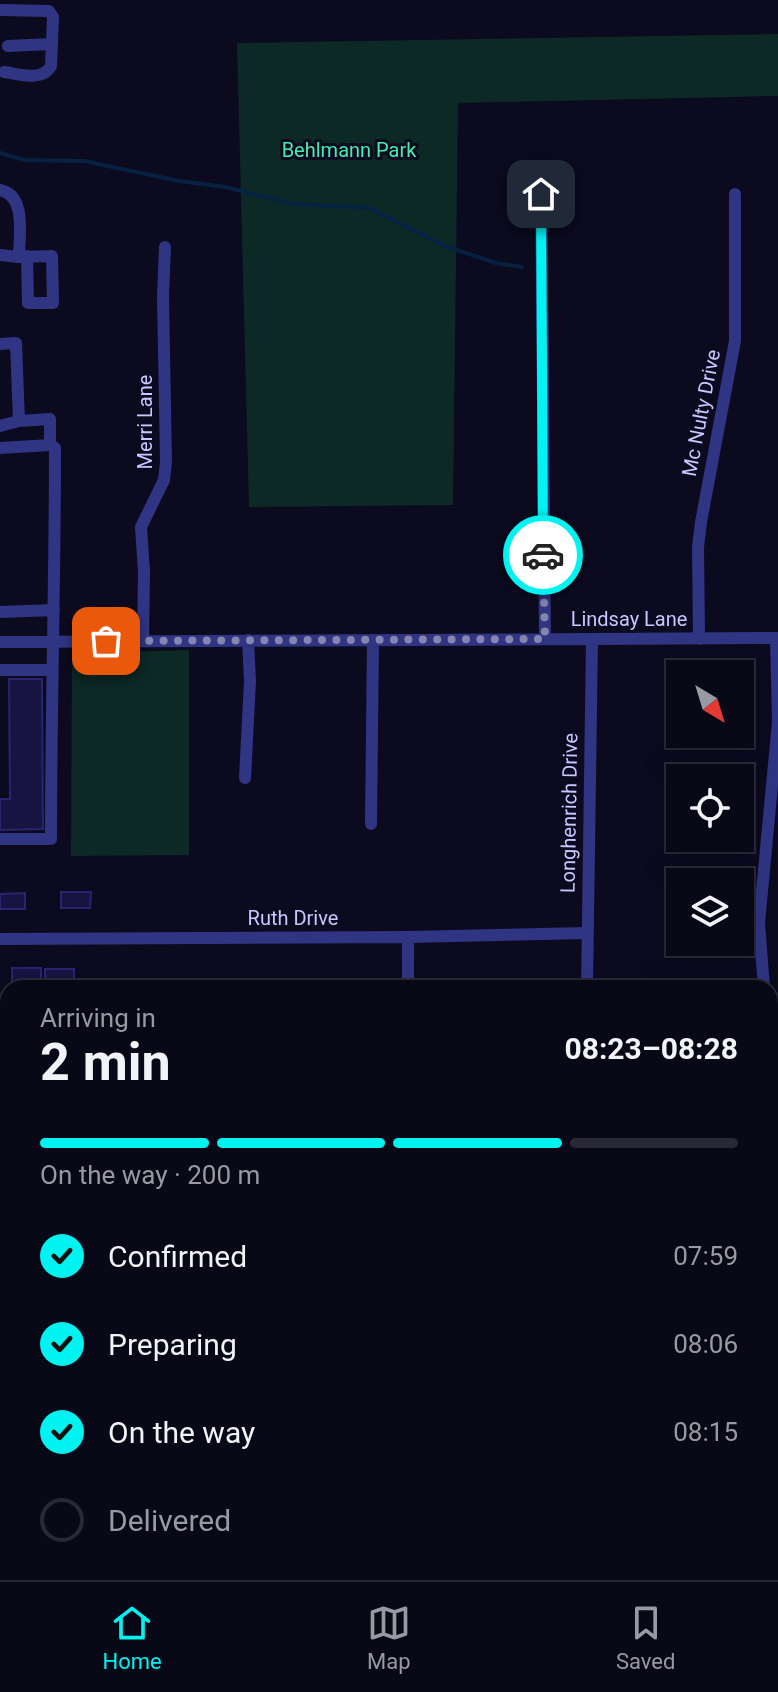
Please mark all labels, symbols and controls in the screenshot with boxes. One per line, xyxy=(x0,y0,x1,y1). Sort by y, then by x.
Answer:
park label: Behlmann Park xyxy=(282,138,417,162)
pin xyxy=(507,160,575,228)
icon: home xyxy=(519,172,563,216)
street label: Mc Nulty Drive xyxy=(677,347,725,479)
street label: Merri Lane xyxy=(133,375,157,469)
courier xyxy=(503,515,583,595)
icon: car xyxy=(521,533,565,577)
pin xyxy=(72,607,140,675)
street label: Lindsay Lane xyxy=(571,607,687,631)
icon: bag xyxy=(84,619,128,663)
north arrow xyxy=(666,660,754,748)
map controls xyxy=(666,660,754,956)
street label: Longhenrich Drive xyxy=(556,733,582,893)
button: locate xyxy=(666,764,754,852)
button: layers xyxy=(666,868,754,956)
street label: Ruth Drive xyxy=(248,906,338,930)
text: Arriving in xyxy=(40,1003,156,1033)
text: 08:23–08:28 xyxy=(564,1031,738,1066)
text: 2 min xyxy=(40,1032,171,1093)
text: On the way · 200 m xyxy=(40,1160,260,1190)
icon: check xyxy=(40,1234,84,1278)
text: Confirmed xyxy=(108,1239,247,1274)
text: 07:59 xyxy=(673,1241,738,1271)
icon: check xyxy=(40,1322,84,1366)
text: Preparing xyxy=(108,1327,237,1362)
text: 08:06 xyxy=(673,1329,738,1359)
icon: check xyxy=(40,1410,84,1454)
text: On the way xyxy=(108,1415,255,1450)
text: 08:15 xyxy=(673,1417,738,1447)
text: Delivered xyxy=(108,1503,231,1538)
tab: Home xyxy=(103,1601,162,1674)
tab: Map xyxy=(367,1601,411,1674)
tab: Saved xyxy=(616,1601,675,1674)

